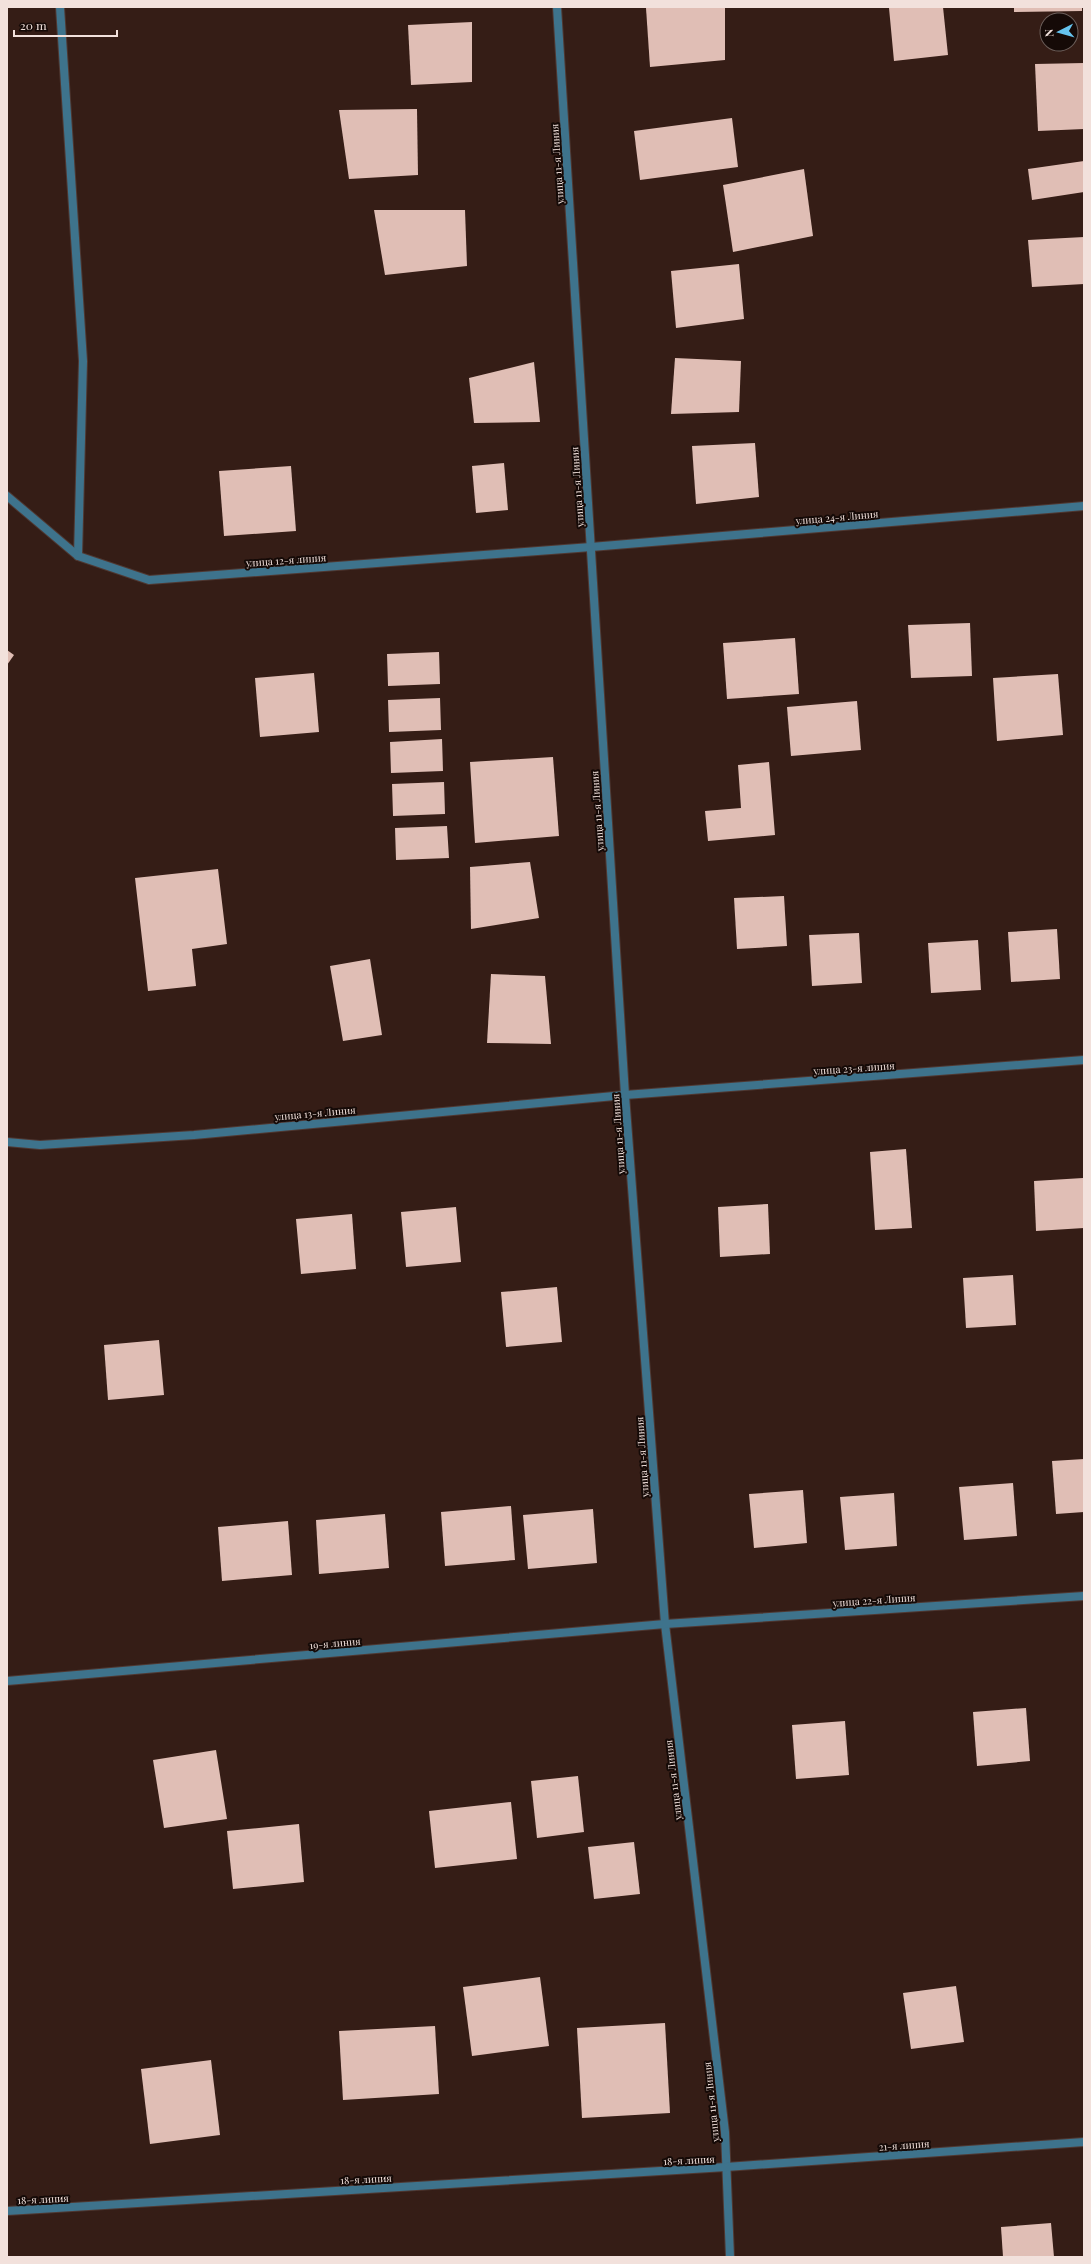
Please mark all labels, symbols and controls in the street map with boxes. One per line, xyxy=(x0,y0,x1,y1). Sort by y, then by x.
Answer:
scale bar xyxy=(14,12,117,38)
north arrow xyxy=(1039,12,1079,52)
text: 20 m xyxy=(20,17,47,33)
text: N xyxy=(1041,28,1056,38)
street label: улица 11-я Линия xyxy=(547,123,567,206)
street label: улица 11-я Линия xyxy=(567,446,587,529)
street label: улица 24-я Линия xyxy=(794,506,880,528)
street label: улица 12-я линия xyxy=(244,550,327,570)
street label: улица 11-я Линия xyxy=(587,770,607,853)
street label: улица 23-я линия xyxy=(812,1058,896,1078)
street label: улица 11-я Линия xyxy=(608,1093,628,1176)
street label: улица 13-я Линия xyxy=(273,1102,357,1124)
street label: улица 11-я Линия xyxy=(632,1416,652,1499)
street label: улица 22-я Линия xyxy=(831,1590,916,1610)
street label: 19-я линия xyxy=(309,1634,362,1652)
street label: улица 11-я Линия xyxy=(661,1739,685,1822)
street label: улица 11-я Линия xyxy=(700,2061,722,2144)
street label: 21-я линия xyxy=(878,2136,930,2154)
street label: 18-я линия xyxy=(663,2152,716,2168)
street label: 18-я линия xyxy=(340,2171,393,2187)
street label: 18-я линия xyxy=(17,2191,70,2207)

